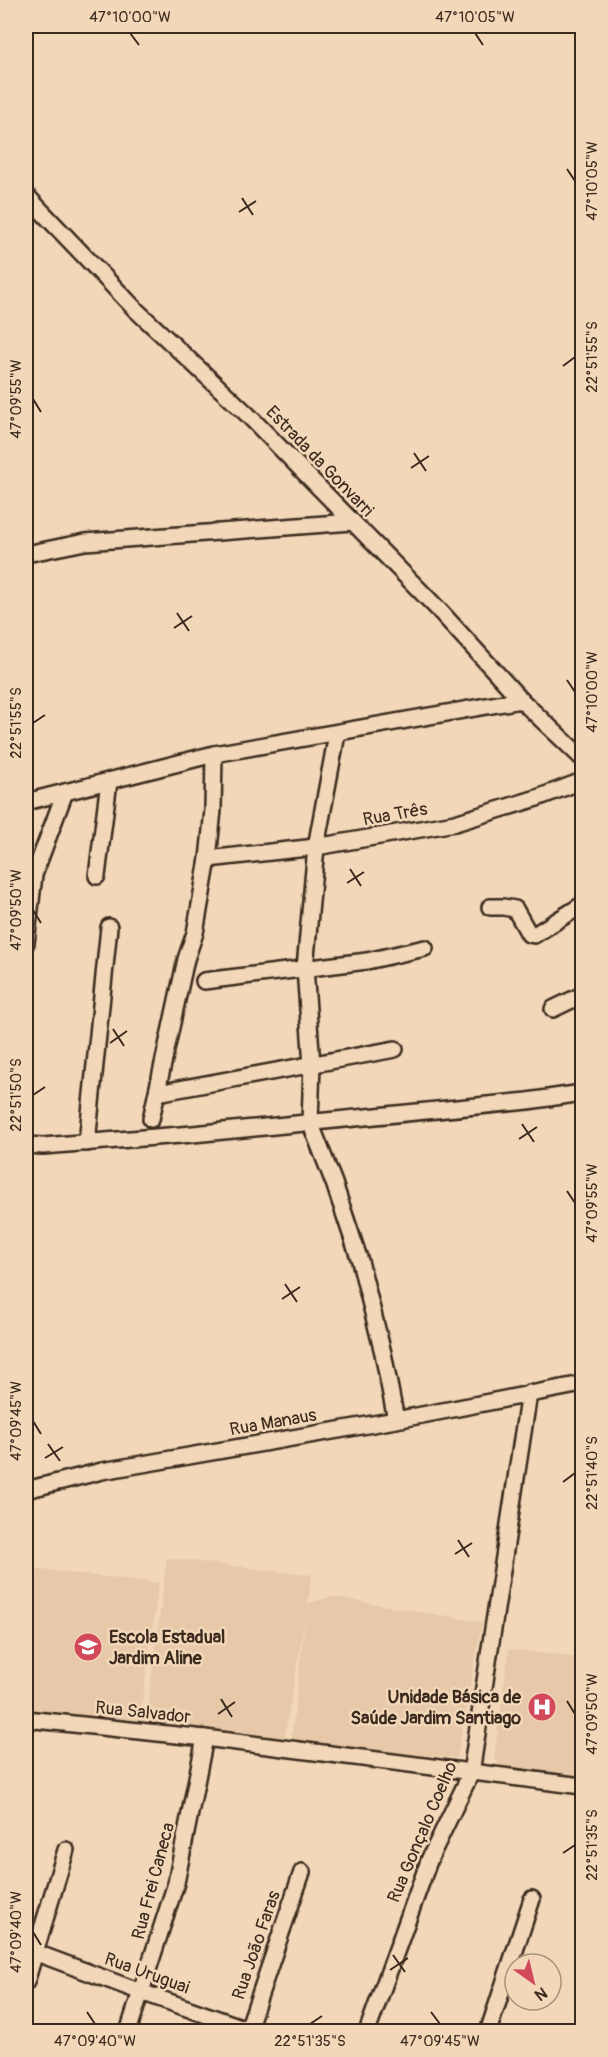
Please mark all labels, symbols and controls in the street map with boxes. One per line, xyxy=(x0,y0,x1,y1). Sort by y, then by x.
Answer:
text: 47°10'00"W xyxy=(89,8,171,27)
text: 47°10'05"W xyxy=(435,8,515,27)
text: 47°10'05"W xyxy=(583,141,602,221)
text: 22°51'55"S xyxy=(583,321,602,393)
text: 47°09'55"W xyxy=(7,359,26,439)
street label: Estrada da Gonvarri xyxy=(261,401,379,522)
text: 47°10'00"W xyxy=(583,651,602,733)
text: 22°51'55"S xyxy=(7,687,26,759)
street label: Rua Três xyxy=(361,797,429,831)
text: 47°09'50"W xyxy=(7,869,26,951)
text: 22°51'50"S xyxy=(7,1058,26,1132)
text: 47°09'55"W xyxy=(583,1163,602,1243)
text: 47°09'45"W xyxy=(7,1381,26,1461)
street label: Rua Manaus xyxy=(228,1404,318,1441)
text: 22°51'40"S xyxy=(583,1436,602,1510)
place label: Escola Estadual Jardim Aline xyxy=(109,1626,225,1670)
school or university icon: Escola Estadual Jardim Aline xyxy=(72,1631,104,1663)
text: 47°09'50"W xyxy=(583,1673,602,1755)
place label: Unidade Básica de Saúde Jardim Santiago xyxy=(351,1686,522,1730)
hospital icon: Unidade Básica de Saúde Jardim Santiago xyxy=(526,1691,558,1723)
street label: Rua Salvador xyxy=(94,1696,192,1729)
street label: Rua Gonçalo Coelho xyxy=(382,1758,463,1906)
text: 22°51'35"S xyxy=(583,1809,602,1881)
street label: Rua Frei Caneca xyxy=(127,1820,180,1942)
street label: Rua João Faras xyxy=(227,1888,286,2003)
text: 47°09'40"W xyxy=(7,1891,26,1973)
street label: Rua Uruguai xyxy=(101,1947,193,1999)
north arrow xyxy=(503,1952,563,2012)
text: N xyxy=(531,1982,551,2005)
text: 47°09'40"W xyxy=(54,2032,136,2051)
text: 22°51'35"S xyxy=(274,2032,346,2051)
text: 47°09'45"W xyxy=(400,2032,480,2051)

